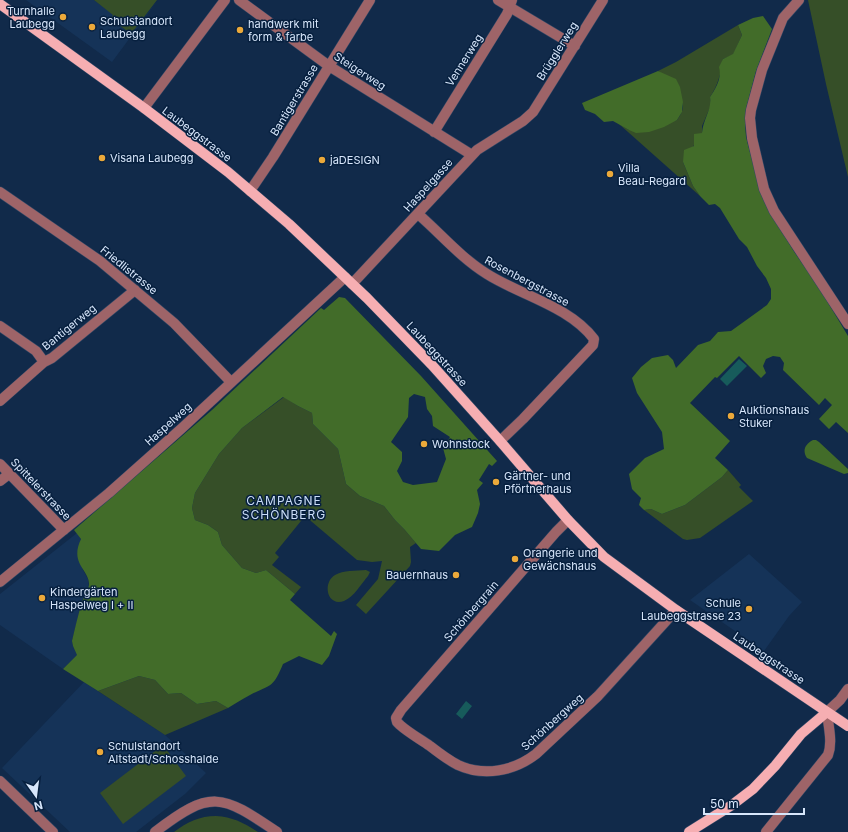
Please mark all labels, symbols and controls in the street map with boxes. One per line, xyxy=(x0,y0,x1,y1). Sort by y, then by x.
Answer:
place label: Turnhalle Laubegg xyxy=(7,4,55,31)
marker: Turnhalle Laubegg xyxy=(58,12,68,22)
place label: Schulstandort Laubegg xyxy=(100,14,173,41)
place label: handwerk mit form & farbe xyxy=(248,17,319,44)
street label: Brügglerweg xyxy=(533,19,581,83)
marker: Schulstandort Laubegg xyxy=(87,22,97,32)
marker: handwerk mit form & farbe xyxy=(235,25,245,35)
street label: Vennerweg xyxy=(442,31,486,89)
street label: Steigerweg xyxy=(331,49,389,93)
street label: Bantigerstrasse xyxy=(267,62,321,138)
street label: Laubeggstrasse xyxy=(160,103,234,165)
place label: Visana Laubegg xyxy=(110,151,194,165)
marker: Visana Laubegg xyxy=(97,153,107,163)
place label: jaDESIGN xyxy=(329,153,380,167)
marker: jaDESIGN xyxy=(317,155,327,165)
street label: Haspelgasse xyxy=(400,155,456,215)
place label: Villa Beau-Regard xyxy=(618,161,686,188)
marker: Villa Beau-Regard xyxy=(605,169,615,179)
street label: Friedlistrasse xyxy=(98,243,160,297)
street label: Rosenbergstrasse xyxy=(482,253,572,309)
street label: Bantigerweg xyxy=(39,301,99,353)
street label: Laubeggstrasse xyxy=(403,319,471,389)
street label: Haspelweg xyxy=(142,399,194,449)
place label: Auktionshaus Stuker xyxy=(739,403,809,430)
marker: Auktionshaus Stuker xyxy=(726,411,736,421)
place label: Wohnstock xyxy=(432,437,490,451)
marker: Wohnstock xyxy=(419,439,429,449)
street label: Spittelerstrasse xyxy=(8,455,74,523)
place label: Gärtner- und Pförtnerhaus xyxy=(504,469,572,496)
marker: Gärtner- und Pförtnerhaus xyxy=(491,477,501,487)
district label: CAMPAGNE SCHÖNBERG xyxy=(242,493,326,522)
place label: Orangerie und Gewächshaus xyxy=(523,546,598,573)
marker: Orangerie und Gewächshaus xyxy=(510,554,520,564)
place label: Bauernhaus xyxy=(386,568,448,582)
marker: Bauernhaus xyxy=(451,570,461,580)
street label: Schönbergrain xyxy=(441,578,501,644)
place label: Kindergärten Haspelweg I + II xyxy=(50,585,133,612)
marker: Kindergärten Haspelweg I + II xyxy=(37,593,47,603)
place label: Schule Laubeggstrasse 23 xyxy=(641,596,741,623)
marker: Schule Laubeggstrasse 23 xyxy=(744,604,754,614)
street label: Laubeggstrasse xyxy=(731,629,807,687)
street label: Schönbergweg xyxy=(518,690,586,754)
place label: Schulstandort Altstadt/Schosshalde xyxy=(108,739,219,766)
marker: Schulstandort Altstadt/Schosshalde xyxy=(95,747,105,757)
north arrow xyxy=(16,776,56,816)
scale bar xyxy=(704,790,804,816)
text: 50 m xyxy=(710,796,739,811)
text: N xyxy=(33,798,44,814)

